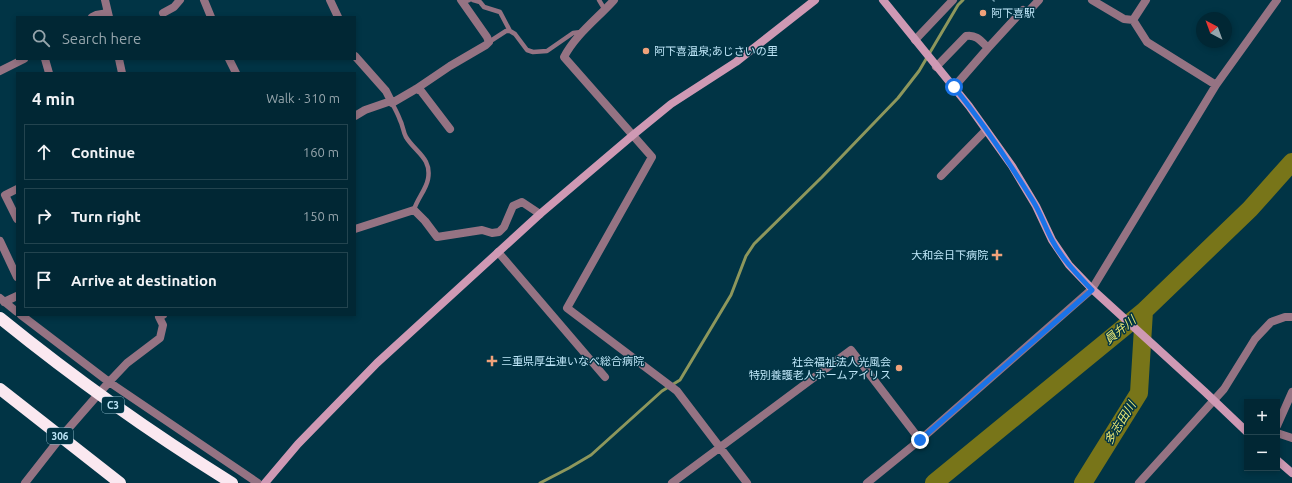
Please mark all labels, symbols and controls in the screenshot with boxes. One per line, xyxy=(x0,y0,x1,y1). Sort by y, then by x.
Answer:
place label: 阿下喜駅 xyxy=(991,7,1035,19)
marker: 阿下喜駅 xyxy=(978,8,988,18)
north arrow xyxy=(1196,12,1232,48)
search box xyxy=(16,16,356,60)
icon: search xyxy=(30,27,52,49)
text: Search here xyxy=(62,30,141,47)
place label: 阿下喜温泉;あじさいの里 xyxy=(654,45,778,57)
marker: 阿下喜温泉;あじさいの里 xyxy=(641,46,651,56)
route start xyxy=(945,78,963,96)
text: 4 min xyxy=(32,89,75,108)
text: Walk · 310 m xyxy=(266,91,340,105)
icon: ahead xyxy=(33,141,55,163)
text: Continue xyxy=(71,144,135,161)
text: 160 m xyxy=(303,145,339,159)
icon: right xyxy=(33,205,55,227)
text: Turn right xyxy=(71,208,141,225)
text: 150 m xyxy=(303,209,339,223)
place label: 大和会日下病院 xyxy=(911,249,988,261)
marker: 大和会日下病院 xyxy=(991,249,1003,261)
icon: arrive xyxy=(33,269,55,291)
text: Arrive at destination xyxy=(71,272,217,289)
water label: 員弁川 xyxy=(1102,312,1139,346)
marker: 三重県厚生連いなべ総合病院 xyxy=(486,355,498,367)
place label: 三重県厚生連いなべ総合病院 xyxy=(501,355,644,367)
place label: 社会福祉法人光風会 特別養護老人ホームアイリス xyxy=(749,356,891,381)
marker: 社会福祉法人光風会 特別養護老人ホームアイリス xyxy=(894,363,904,373)
road number: C3 xyxy=(102,397,124,413)
water label: 多志田川 xyxy=(1101,397,1139,447)
map controls xyxy=(1244,399,1280,471)
button: + xyxy=(1244,399,1280,435)
road number: 306 xyxy=(47,428,73,444)
route end xyxy=(911,431,929,449)
button: − xyxy=(1244,435,1280,471)

